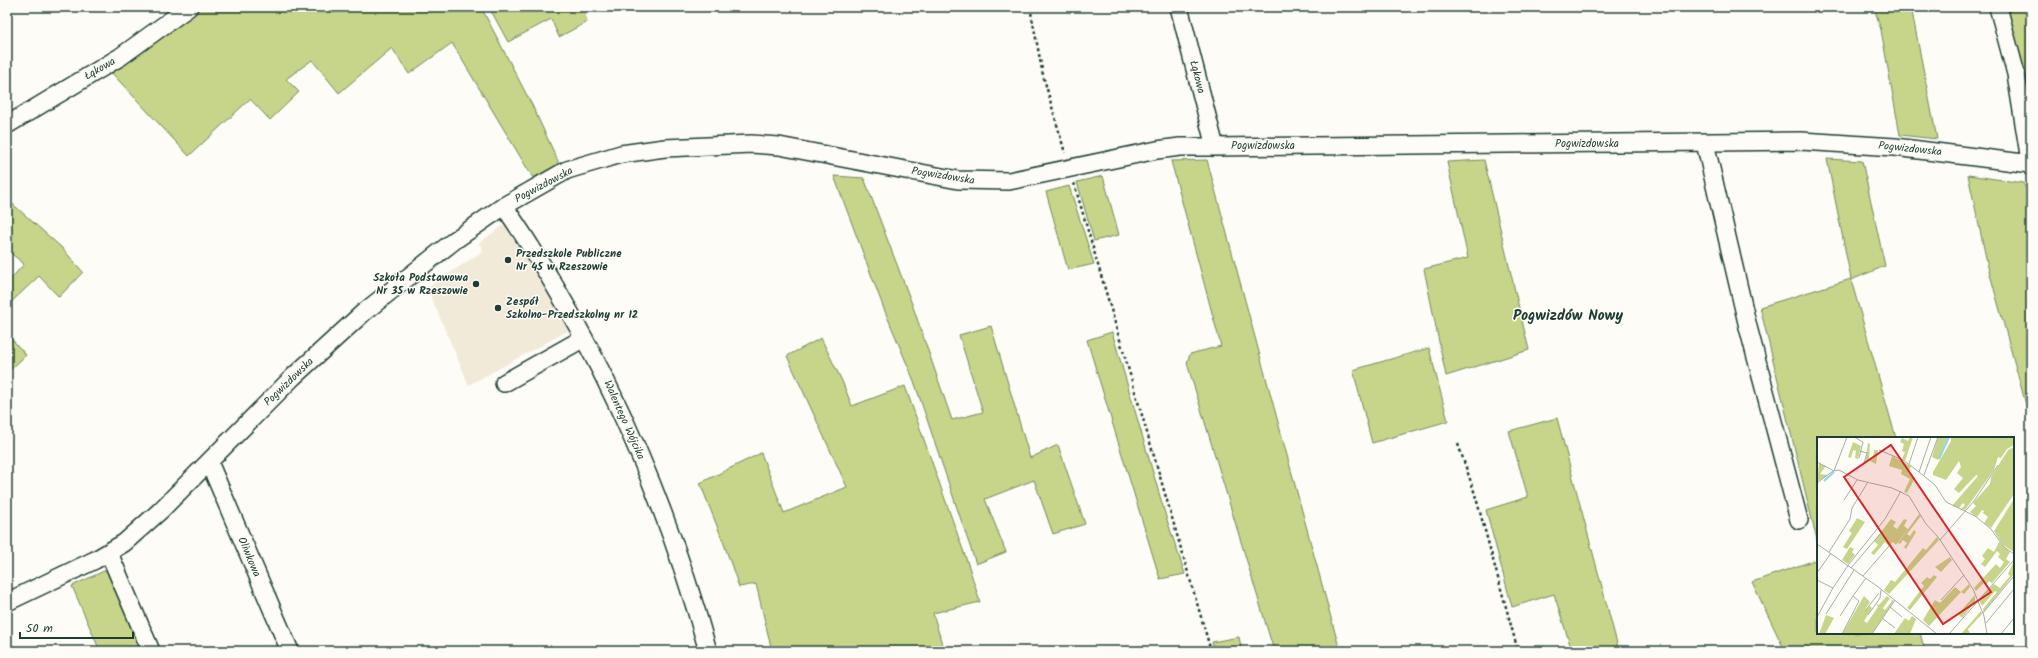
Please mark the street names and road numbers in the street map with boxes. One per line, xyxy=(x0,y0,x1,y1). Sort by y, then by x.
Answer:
street label: Łąkowa xyxy=(81,53,119,85)
street label: Łąkowa xyxy=(1184,59,1210,95)
street label: Pogwizdowska xyxy=(1555,135,1619,153)
street label: Pogwizdowska xyxy=(1231,137,1295,155)
street label: Pogwizdowska xyxy=(1877,137,1943,161)
street label: Pogwizdowska xyxy=(512,162,576,208)
street label: Pogwizdowska xyxy=(910,162,976,190)
street label: Pogwizdowska xyxy=(260,353,318,411)
street label: Walentego Wójcika xyxy=(598,377,650,463)
street label: Oliwkowa xyxy=(232,534,266,580)

